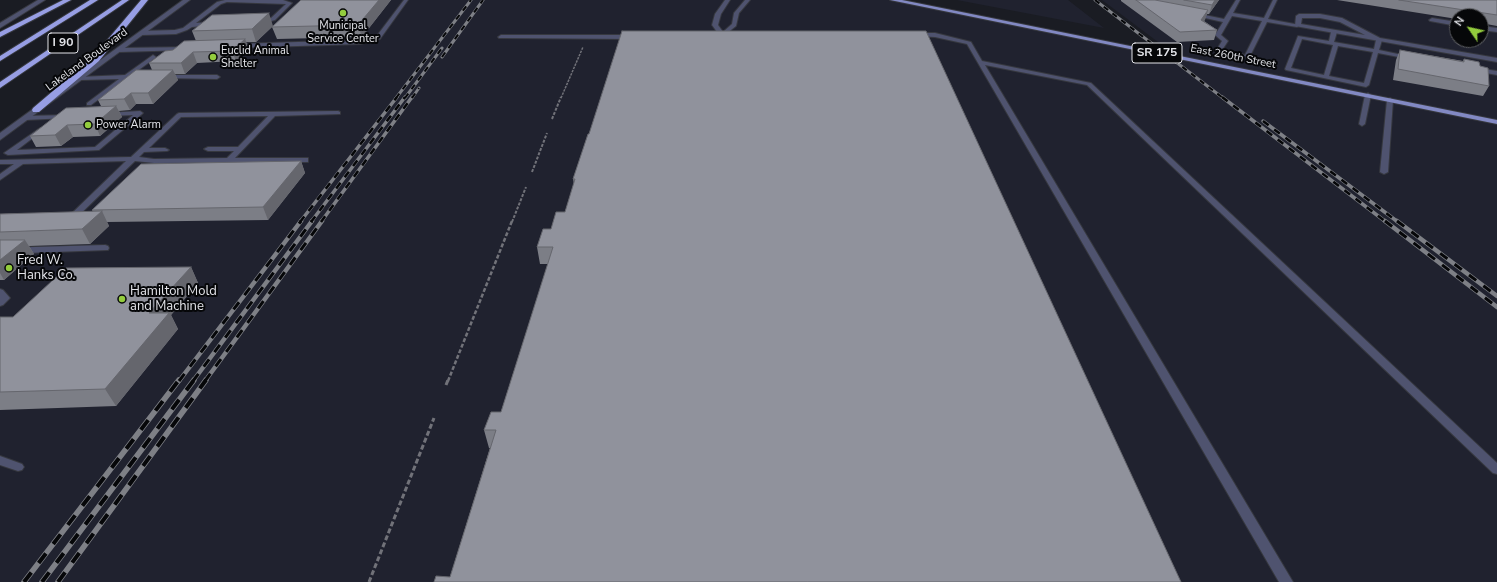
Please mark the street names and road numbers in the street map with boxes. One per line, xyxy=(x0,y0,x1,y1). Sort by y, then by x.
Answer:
street label: Lakeland Boulevard xyxy=(43,26,131,94)
road number: I 90 xyxy=(48,33,78,53)
street label: East 260th Street xyxy=(1189,42,1277,72)
road number: SR 175 xyxy=(1132,43,1182,63)

